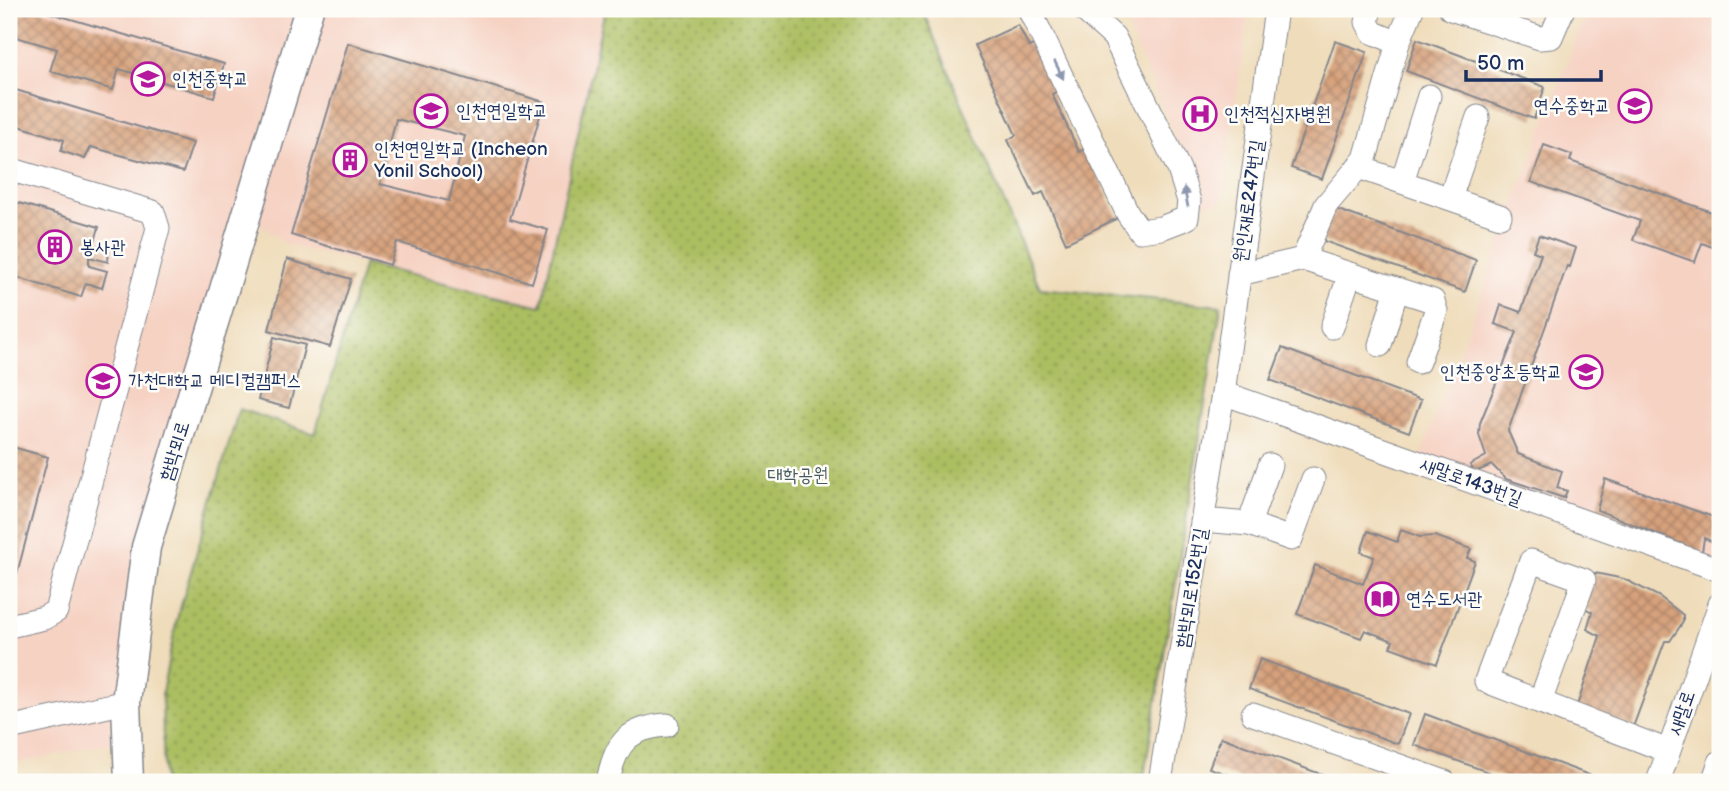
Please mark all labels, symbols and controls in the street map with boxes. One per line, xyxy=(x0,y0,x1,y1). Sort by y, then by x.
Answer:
scale bar xyxy=(1466,38,1601,82)
text: 50 m xyxy=(1477,51,1524,76)
school or university icon: 인천중학교 xyxy=(129,60,167,98)
one-way arrow xyxy=(1053,60,1064,80)
place label: 인천중학교 xyxy=(172,68,248,91)
school or university icon: 연수중학교 xyxy=(1616,87,1654,125)
school or university icon: 인천연일학교 xyxy=(412,92,450,130)
hospital icon: 인천적십자병원 xyxy=(1181,95,1219,133)
place label: 연수중학교 xyxy=(1534,95,1610,118)
place label: 인천연일학교 xyxy=(456,100,548,123)
place label: 인천적십자병원 xyxy=(1224,103,1331,126)
place label: 인천연일학교 (Incheon Yonil School) xyxy=(373,138,548,183)
street label: 원인재로247번길 xyxy=(1229,138,1269,264)
building icon: 인천연일학교 (Incheon Yonil School) xyxy=(331,141,369,179)
one-way arrow xyxy=(1181,186,1192,208)
building icon: 봉사관 xyxy=(36,228,74,266)
place label: 봉사관 xyxy=(80,236,126,259)
school or university icon: 인천중앙초등학교 xyxy=(1567,353,1605,391)
place label: 인천중앙초등학교 xyxy=(1440,361,1562,384)
school or university icon: 가천대학교 메디컬캠퍼스 xyxy=(84,362,122,400)
place label: 가천대학교 메디컬캠퍼스 xyxy=(128,370,301,393)
street label: 함박뫼로 xyxy=(155,418,195,484)
street label: 새말로143번길 xyxy=(1417,453,1525,511)
park label: 대학공원 xyxy=(767,464,829,487)
street label: 함박뫼로152번길 xyxy=(1171,526,1213,650)
library icon: 연수도서관 xyxy=(1363,580,1401,618)
place label: 연수도서관 xyxy=(1406,588,1482,611)
street label: 새말로 xyxy=(1664,688,1700,738)

